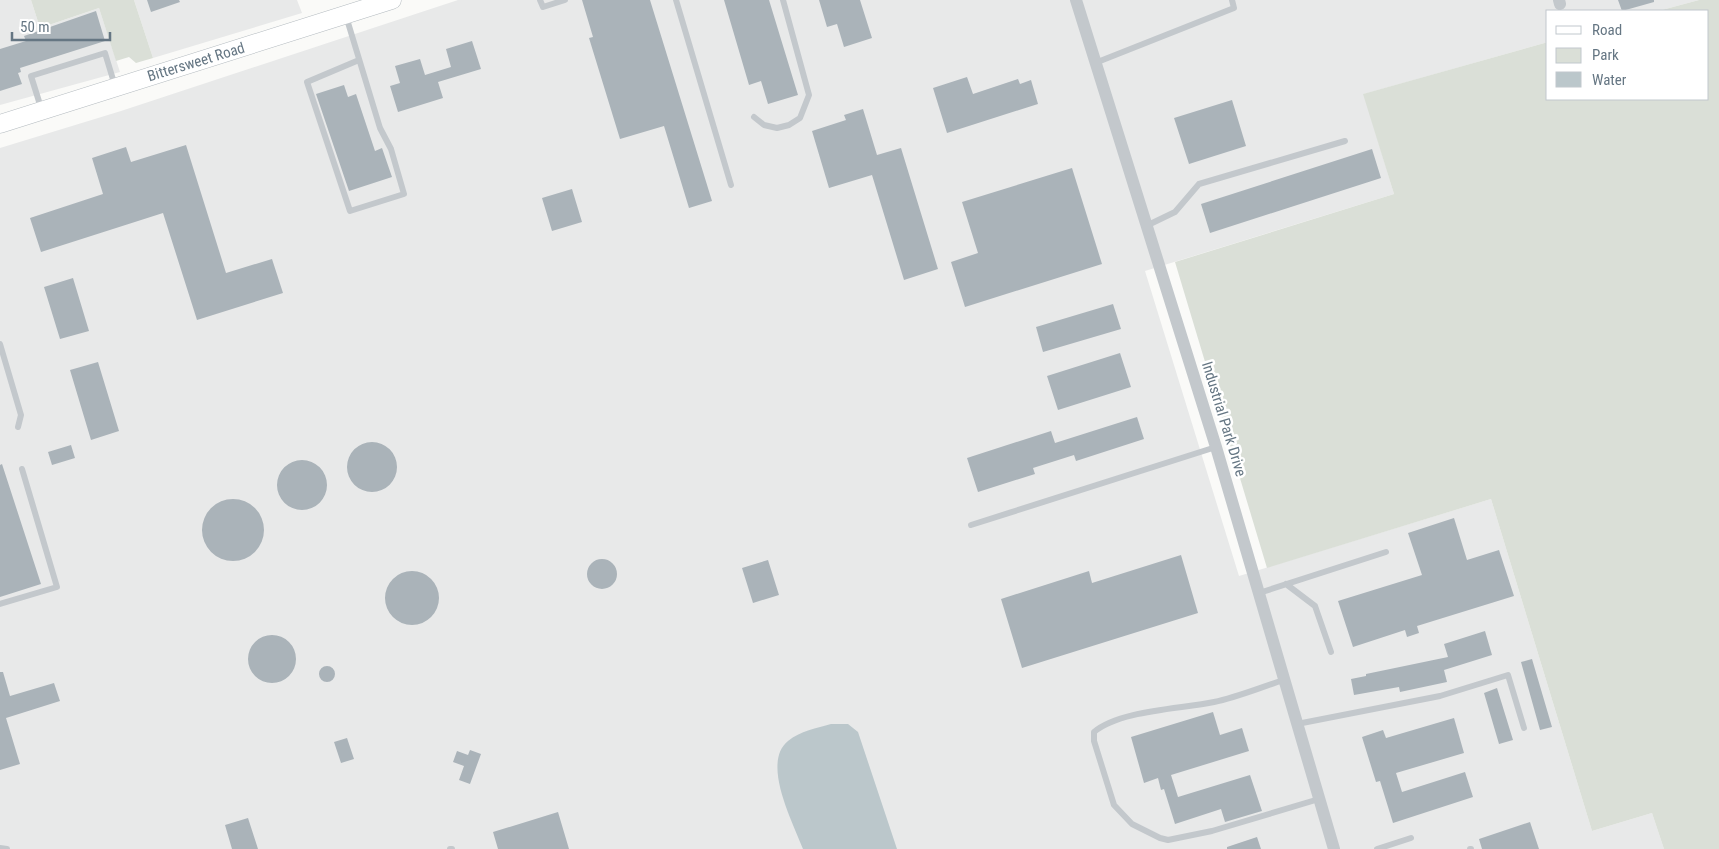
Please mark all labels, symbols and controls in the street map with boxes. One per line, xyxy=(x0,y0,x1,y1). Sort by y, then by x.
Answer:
scale bar xyxy=(12,10,110,42)
legend xyxy=(1546,10,1709,100)
text: 50 m xyxy=(20,18,50,36)
text: Road xyxy=(1592,21,1622,39)
street label: Bittersweet Road xyxy=(145,39,247,85)
text: Park xyxy=(1592,46,1619,64)
text: Water xyxy=(1592,71,1627,89)
street label: Industrial Park Drive xyxy=(1198,359,1250,479)

